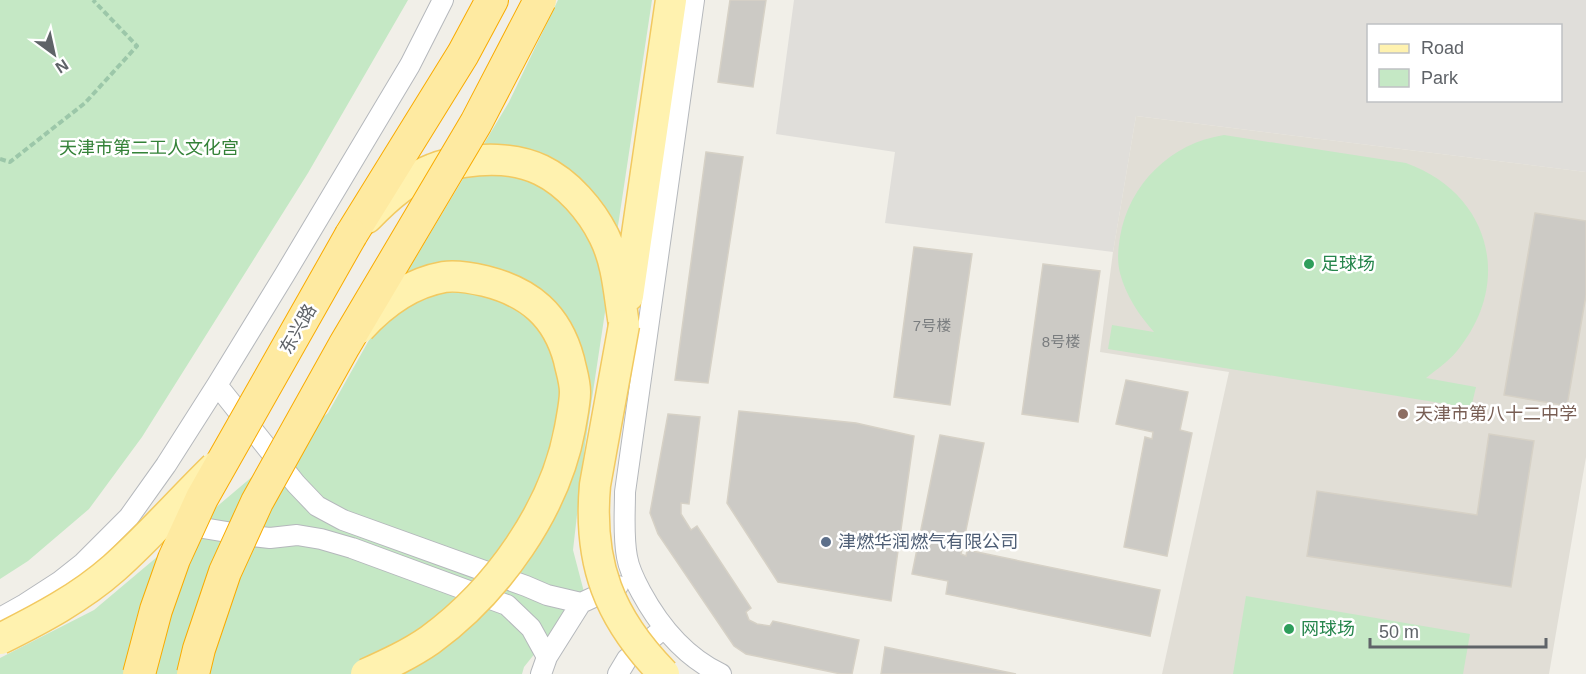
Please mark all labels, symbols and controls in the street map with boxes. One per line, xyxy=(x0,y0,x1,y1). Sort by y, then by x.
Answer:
north arrow xyxy=(24,24,84,84)
legend xyxy=(1367,24,1562,102)
text: Road xyxy=(1421,38,1464,58)
text: N xyxy=(52,56,71,76)
text: Park xyxy=(1421,68,1459,88)
park label: 天津市第二工人文化宫 xyxy=(59,138,239,158)
place label: 足球场 xyxy=(1321,254,1375,274)
marker: 足球场 xyxy=(1302,257,1316,271)
street label: 东兴路 xyxy=(276,301,320,357)
house number: 7号楼 xyxy=(913,317,951,334)
house number: 8号楼 xyxy=(1042,333,1080,350)
place label: 天津市第八十二中学 xyxy=(1415,404,1577,424)
marker: 天津市第八十二中学 xyxy=(1396,407,1410,421)
place label: 津燃华润燃气有限公司 xyxy=(838,532,1018,552)
marker: 津燃华润燃气有限公司 xyxy=(819,535,833,549)
scale bar xyxy=(1370,611,1546,649)
place label: 网球场 xyxy=(1301,619,1355,639)
marker: 网球场 xyxy=(1282,622,1296,636)
text: 50 m xyxy=(1379,622,1419,642)

